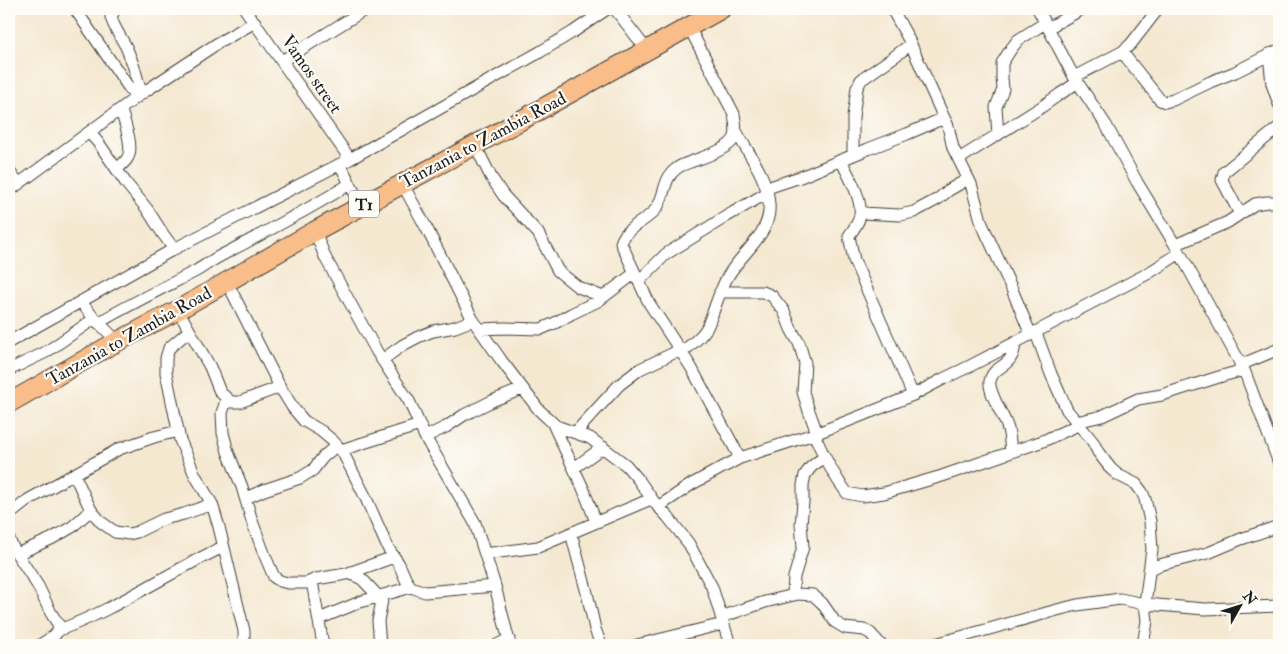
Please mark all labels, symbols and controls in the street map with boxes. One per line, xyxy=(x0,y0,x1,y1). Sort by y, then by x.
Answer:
street label: Vamos street xyxy=(276,31,347,118)
street label: Tanzania to Zambia Road xyxy=(396,87,570,194)
road number: T1 xyxy=(349,190,379,218)
street label: Tanzania to Zambia Road xyxy=(43,282,216,391)
north arrow xyxy=(1216,582,1266,632)
text: N xyxy=(1239,587,1261,609)

